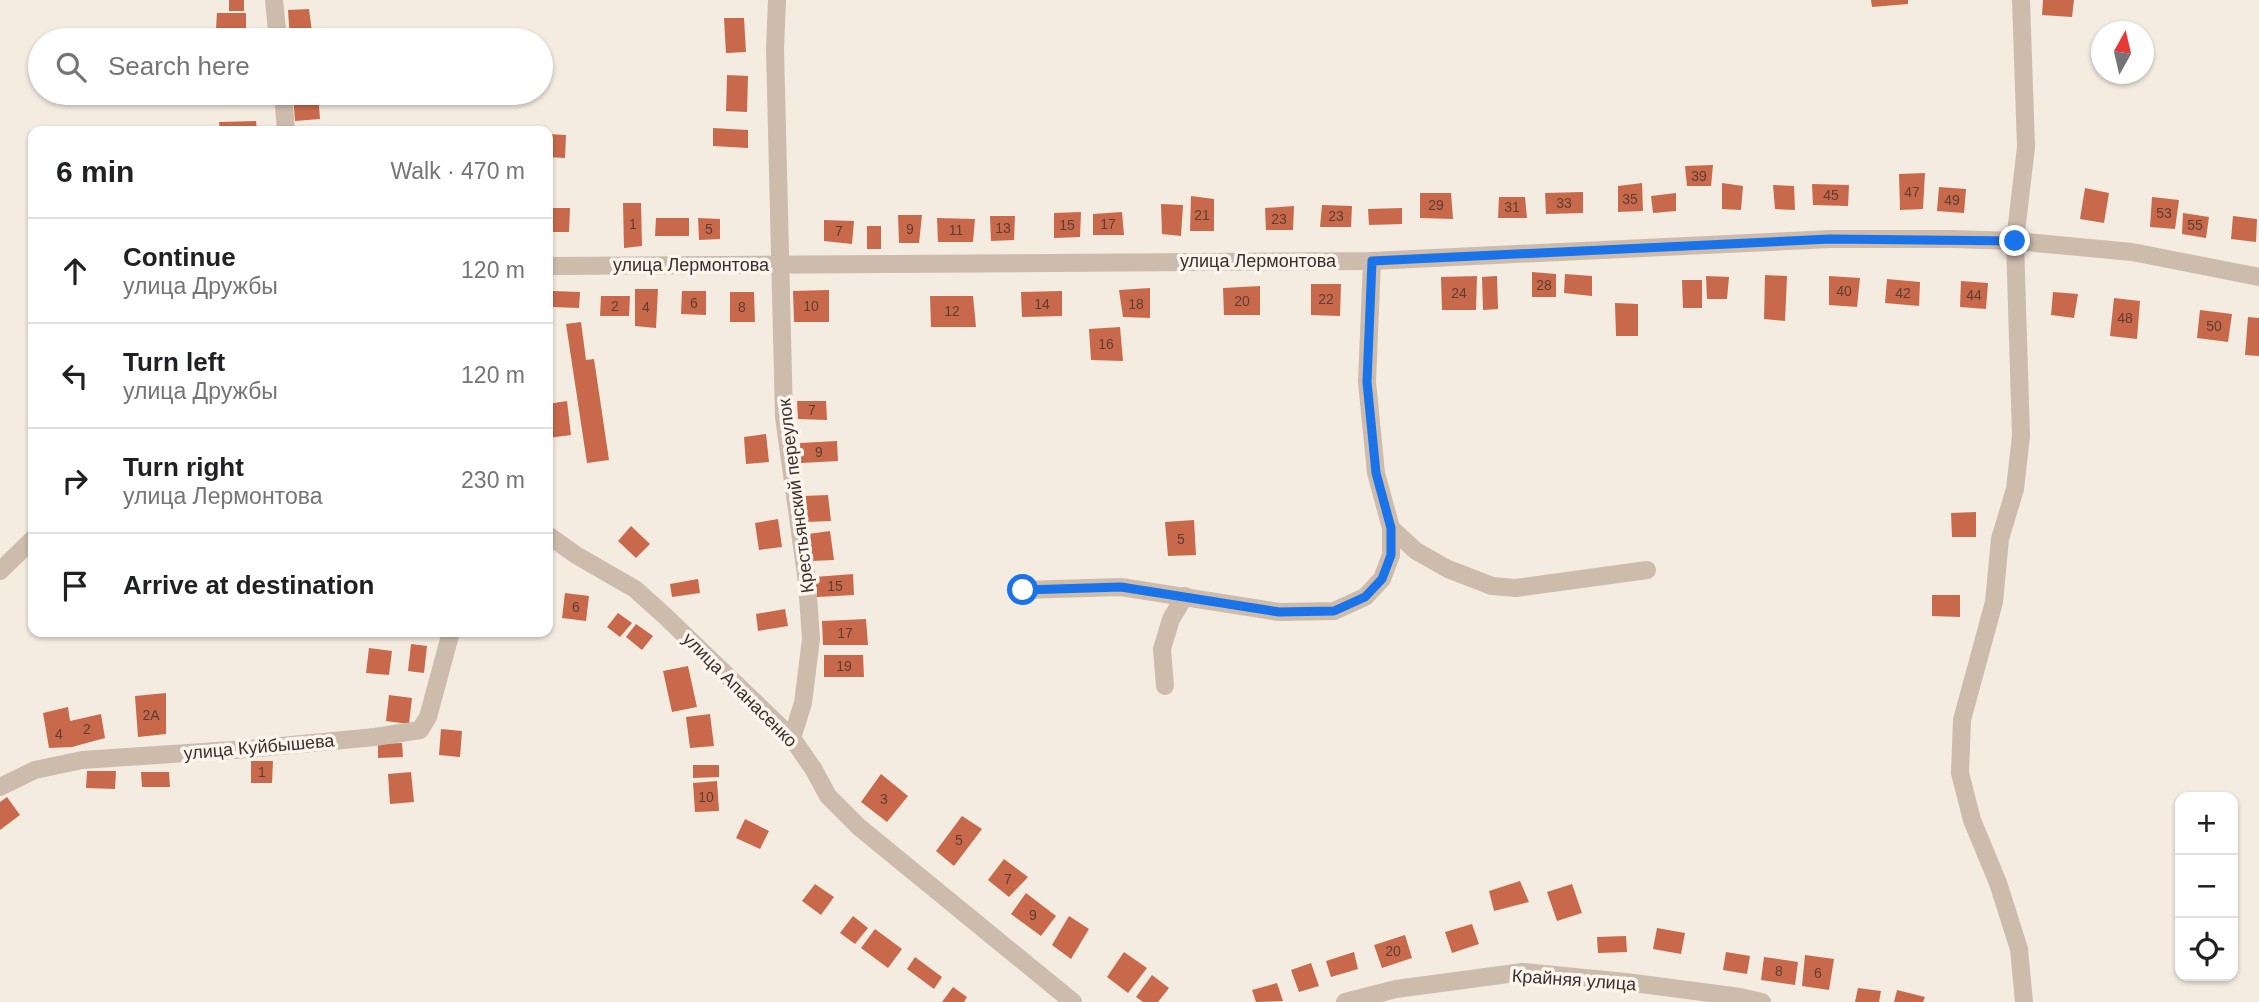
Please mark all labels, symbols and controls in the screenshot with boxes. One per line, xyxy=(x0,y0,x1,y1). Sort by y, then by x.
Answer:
north arrow xyxy=(2091,21,2154,84)
search box xyxy=(28,28,553,105)
icon: search xyxy=(52,48,90,86)
text: Search here xyxy=(108,51,250,81)
text: 6 min xyxy=(56,155,134,188)
text: Walk · 470 m xyxy=(390,158,525,184)
house number: 39 xyxy=(1691,168,1707,184)
house number: 47 xyxy=(1904,184,1920,200)
house number: 45 xyxy=(1823,187,1839,203)
house number: 35 xyxy=(1622,191,1638,207)
house number: 49 xyxy=(1944,192,1960,208)
house number: 33 xyxy=(1556,195,1572,211)
house number: 29 xyxy=(1428,197,1444,213)
house number: 31 xyxy=(1504,199,1520,215)
house number: 53 xyxy=(2156,205,2172,221)
house number: 21 xyxy=(1194,207,1210,223)
house number: 23 xyxy=(1328,208,1344,224)
house number: 23 xyxy=(1271,211,1287,227)
house number: 1 xyxy=(629,216,637,232)
house number: 17 xyxy=(1100,216,1116,232)
house number: 15 xyxy=(1059,217,1075,233)
house number: 55 xyxy=(2187,217,2203,233)
house number: 13 xyxy=(995,220,1011,236)
house number: 5 xyxy=(705,221,713,237)
house number: 9 xyxy=(906,221,914,237)
house number: 11 xyxy=(949,222,963,238)
house number: 7 xyxy=(835,223,843,239)
route end xyxy=(1999,225,2030,256)
text: Continue xyxy=(123,242,236,272)
street label: улица Лермонтова xyxy=(1180,251,1337,271)
icon: ahead xyxy=(56,252,94,290)
street label: улица Лермонтова xyxy=(613,255,770,275)
text: 120 m xyxy=(461,257,525,283)
text: улица Дружбы xyxy=(123,273,278,299)
house number: 28 xyxy=(1536,277,1552,293)
house number: 40 xyxy=(1836,283,1852,299)
house number: 24 xyxy=(1451,285,1467,301)
house number: 42 xyxy=(1895,285,1911,301)
house number: 44 xyxy=(1966,287,1982,303)
house number: 22 xyxy=(1318,291,1334,307)
house number: 20 xyxy=(1234,293,1250,309)
house number: 6 xyxy=(690,295,698,311)
house number: 14 xyxy=(1034,296,1050,312)
house number: 18 xyxy=(1128,296,1144,312)
house number: 2 xyxy=(611,298,619,314)
house number: 10 xyxy=(803,298,819,314)
house number: 4 xyxy=(642,299,650,315)
house number: 8 xyxy=(738,299,746,315)
house number: 12 xyxy=(944,303,960,319)
house number: 48 xyxy=(2117,310,2133,326)
house number: 50 xyxy=(2206,318,2222,334)
house number: 16 xyxy=(1098,336,1114,352)
text: Turn left xyxy=(123,347,225,377)
icon: left xyxy=(56,357,94,395)
text: 120 m xyxy=(461,362,525,388)
text: улица Дружбы xyxy=(123,378,278,404)
street label: Крестьянский переулок xyxy=(774,398,818,594)
house number: 7 xyxy=(808,402,816,418)
house number: 9 xyxy=(815,444,823,460)
text: Turn right xyxy=(123,452,244,482)
icon: right xyxy=(56,462,94,500)
text: 230 m xyxy=(461,467,525,493)
text: улица Лермонтова xyxy=(123,483,322,509)
house number: 5 xyxy=(1177,531,1185,547)
icon: arrive xyxy=(56,567,94,605)
text: Arrive at destination xyxy=(123,570,374,600)
route start xyxy=(1007,574,1038,605)
house number: 15 xyxy=(827,578,843,594)
house number: 6 xyxy=(572,599,580,615)
house number: 17 xyxy=(837,625,853,641)
street label: улица Апанасенко xyxy=(679,629,801,751)
house number: 19 xyxy=(836,658,852,674)
house number: 2А xyxy=(142,707,160,723)
house number: 2 xyxy=(83,721,91,737)
house number: 4 xyxy=(55,726,63,742)
street label: улица Куйбышева xyxy=(183,730,336,764)
house number: 1 xyxy=(258,764,266,780)
house number: 10 xyxy=(698,789,714,805)
house number: 3 xyxy=(880,791,888,807)
map controls xyxy=(2175,792,2238,981)
button: + xyxy=(2175,792,2238,855)
house number: 5 xyxy=(955,832,963,848)
button: − xyxy=(2175,855,2238,918)
house number: 7 xyxy=(1004,871,1012,887)
house number: 9 xyxy=(1029,907,1037,923)
button: locate xyxy=(2175,918,2238,981)
house number: 20 xyxy=(1385,943,1401,959)
house number: 8 xyxy=(1775,963,1783,979)
house number: 6 xyxy=(1814,965,1822,981)
street label: Крайняя улица xyxy=(1511,966,1638,994)

